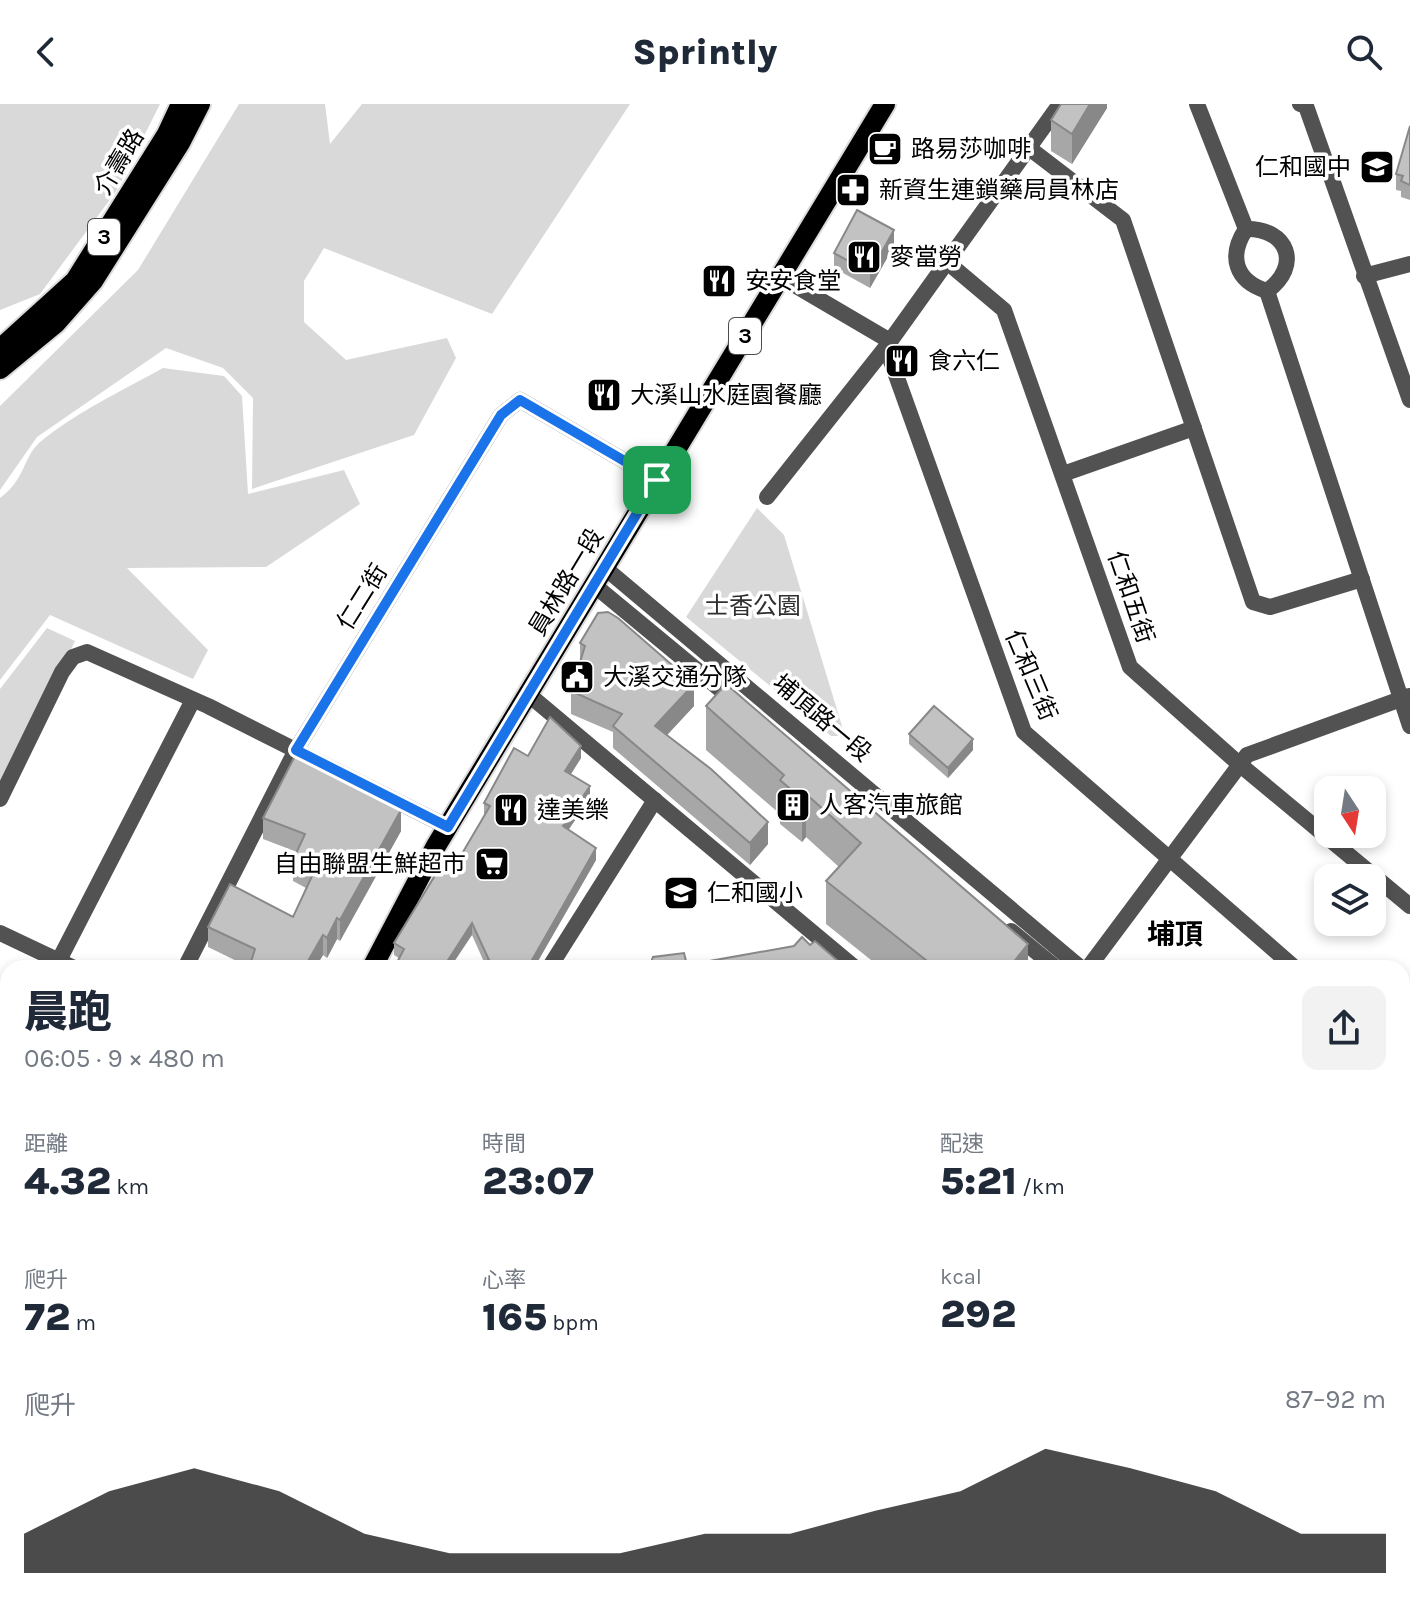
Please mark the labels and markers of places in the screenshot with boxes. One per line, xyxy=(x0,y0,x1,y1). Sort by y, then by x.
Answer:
cafe icon: 路易莎咖啡 xyxy=(866,130,904,168)
place label: 路易莎咖啡 xyxy=(911,135,1031,163)
school or university icon: 仁和國中 xyxy=(1358,148,1396,186)
place label: 仁和國中 xyxy=(1255,153,1351,181)
pharmacy icon: 新資生連鎖藥局員林店 xyxy=(834,171,872,209)
place label: 新資生連鎖藥局員林店 xyxy=(879,176,1119,204)
restaurant icon: 麥當勞 xyxy=(845,238,883,276)
place label: 麥當勞 xyxy=(890,243,962,271)
restaurant icon: 安安食堂 xyxy=(700,262,738,300)
place label: 安安食堂 xyxy=(745,267,841,295)
restaurant icon: 食六仁 xyxy=(883,342,921,380)
place label: 食六仁 xyxy=(928,347,1000,375)
restaurant icon: 大溪山水庭園餐廳 xyxy=(585,376,623,414)
place label: 大溪山水庭園餐廳 xyxy=(630,381,822,409)
pin xyxy=(623,446,691,514)
public building icon: 大溪交通分隊 xyxy=(558,658,596,696)
place label: 大溪交通分隊 xyxy=(603,663,747,691)
building icon: 人客汽車旅館 xyxy=(774,786,812,824)
restaurant icon: 達美樂 xyxy=(492,791,530,829)
place label: 人客汽車旅館 xyxy=(819,791,963,819)
place label: 達美樂 xyxy=(537,796,609,824)
supermarket icon: 自由聯盟生鮮超市 xyxy=(473,845,511,883)
place label: 自由聯盟生鮮超市 xyxy=(274,850,466,878)
school or university icon: 仁和國小 xyxy=(662,874,700,912)
place label: 仁和國小 xyxy=(707,879,803,907)

